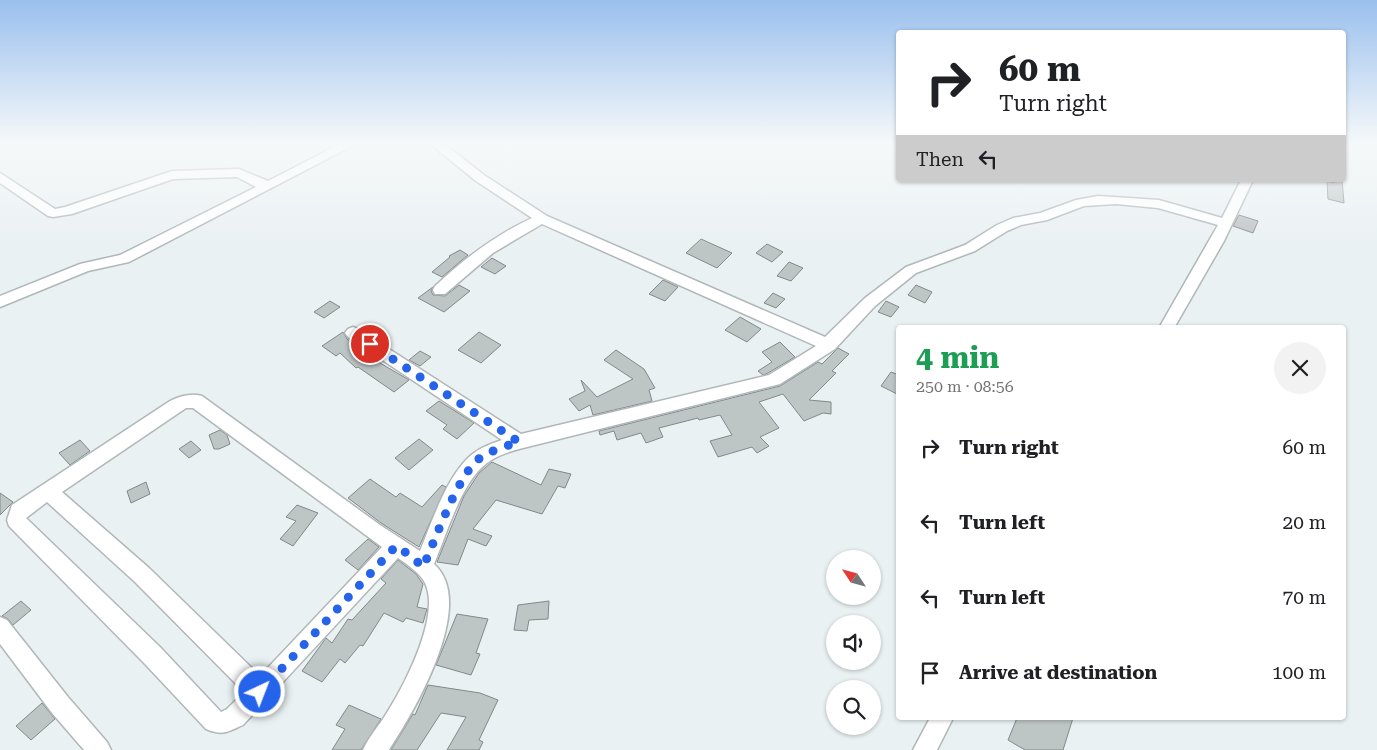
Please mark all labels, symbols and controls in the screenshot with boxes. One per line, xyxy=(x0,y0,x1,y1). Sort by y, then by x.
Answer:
text: 60 m xyxy=(999,49,1081,90)
icon: right xyxy=(916,50,981,115)
text: Turn right xyxy=(999,91,1107,116)
icon: left xyxy=(974,145,1002,173)
text: Then xyxy=(916,148,964,171)
pin xyxy=(349,323,391,365)
icon: arrive xyxy=(356,330,384,358)
text: 4 min xyxy=(916,340,999,375)
button: close xyxy=(1274,342,1326,394)
text: 250 m · 08:56 xyxy=(916,377,1014,396)
icon: right xyxy=(916,434,944,462)
text: Turn right xyxy=(959,436,1059,459)
text: 60 m xyxy=(1283,436,1326,459)
icon: left xyxy=(916,509,944,537)
text: Turn left xyxy=(959,511,1045,534)
text: 20 m xyxy=(1283,511,1326,534)
north arrow xyxy=(826,550,881,605)
map controls xyxy=(826,550,881,735)
icon: left xyxy=(916,584,944,612)
text: Turn left xyxy=(959,586,1045,609)
text: 70 m xyxy=(1283,586,1326,609)
button: sound xyxy=(826,615,881,670)
icon: arrive xyxy=(916,659,944,687)
text: Arrive at destination xyxy=(959,661,1157,684)
text: 100 m xyxy=(1272,661,1326,684)
position arrow xyxy=(233,665,285,717)
button: search xyxy=(826,680,881,735)

